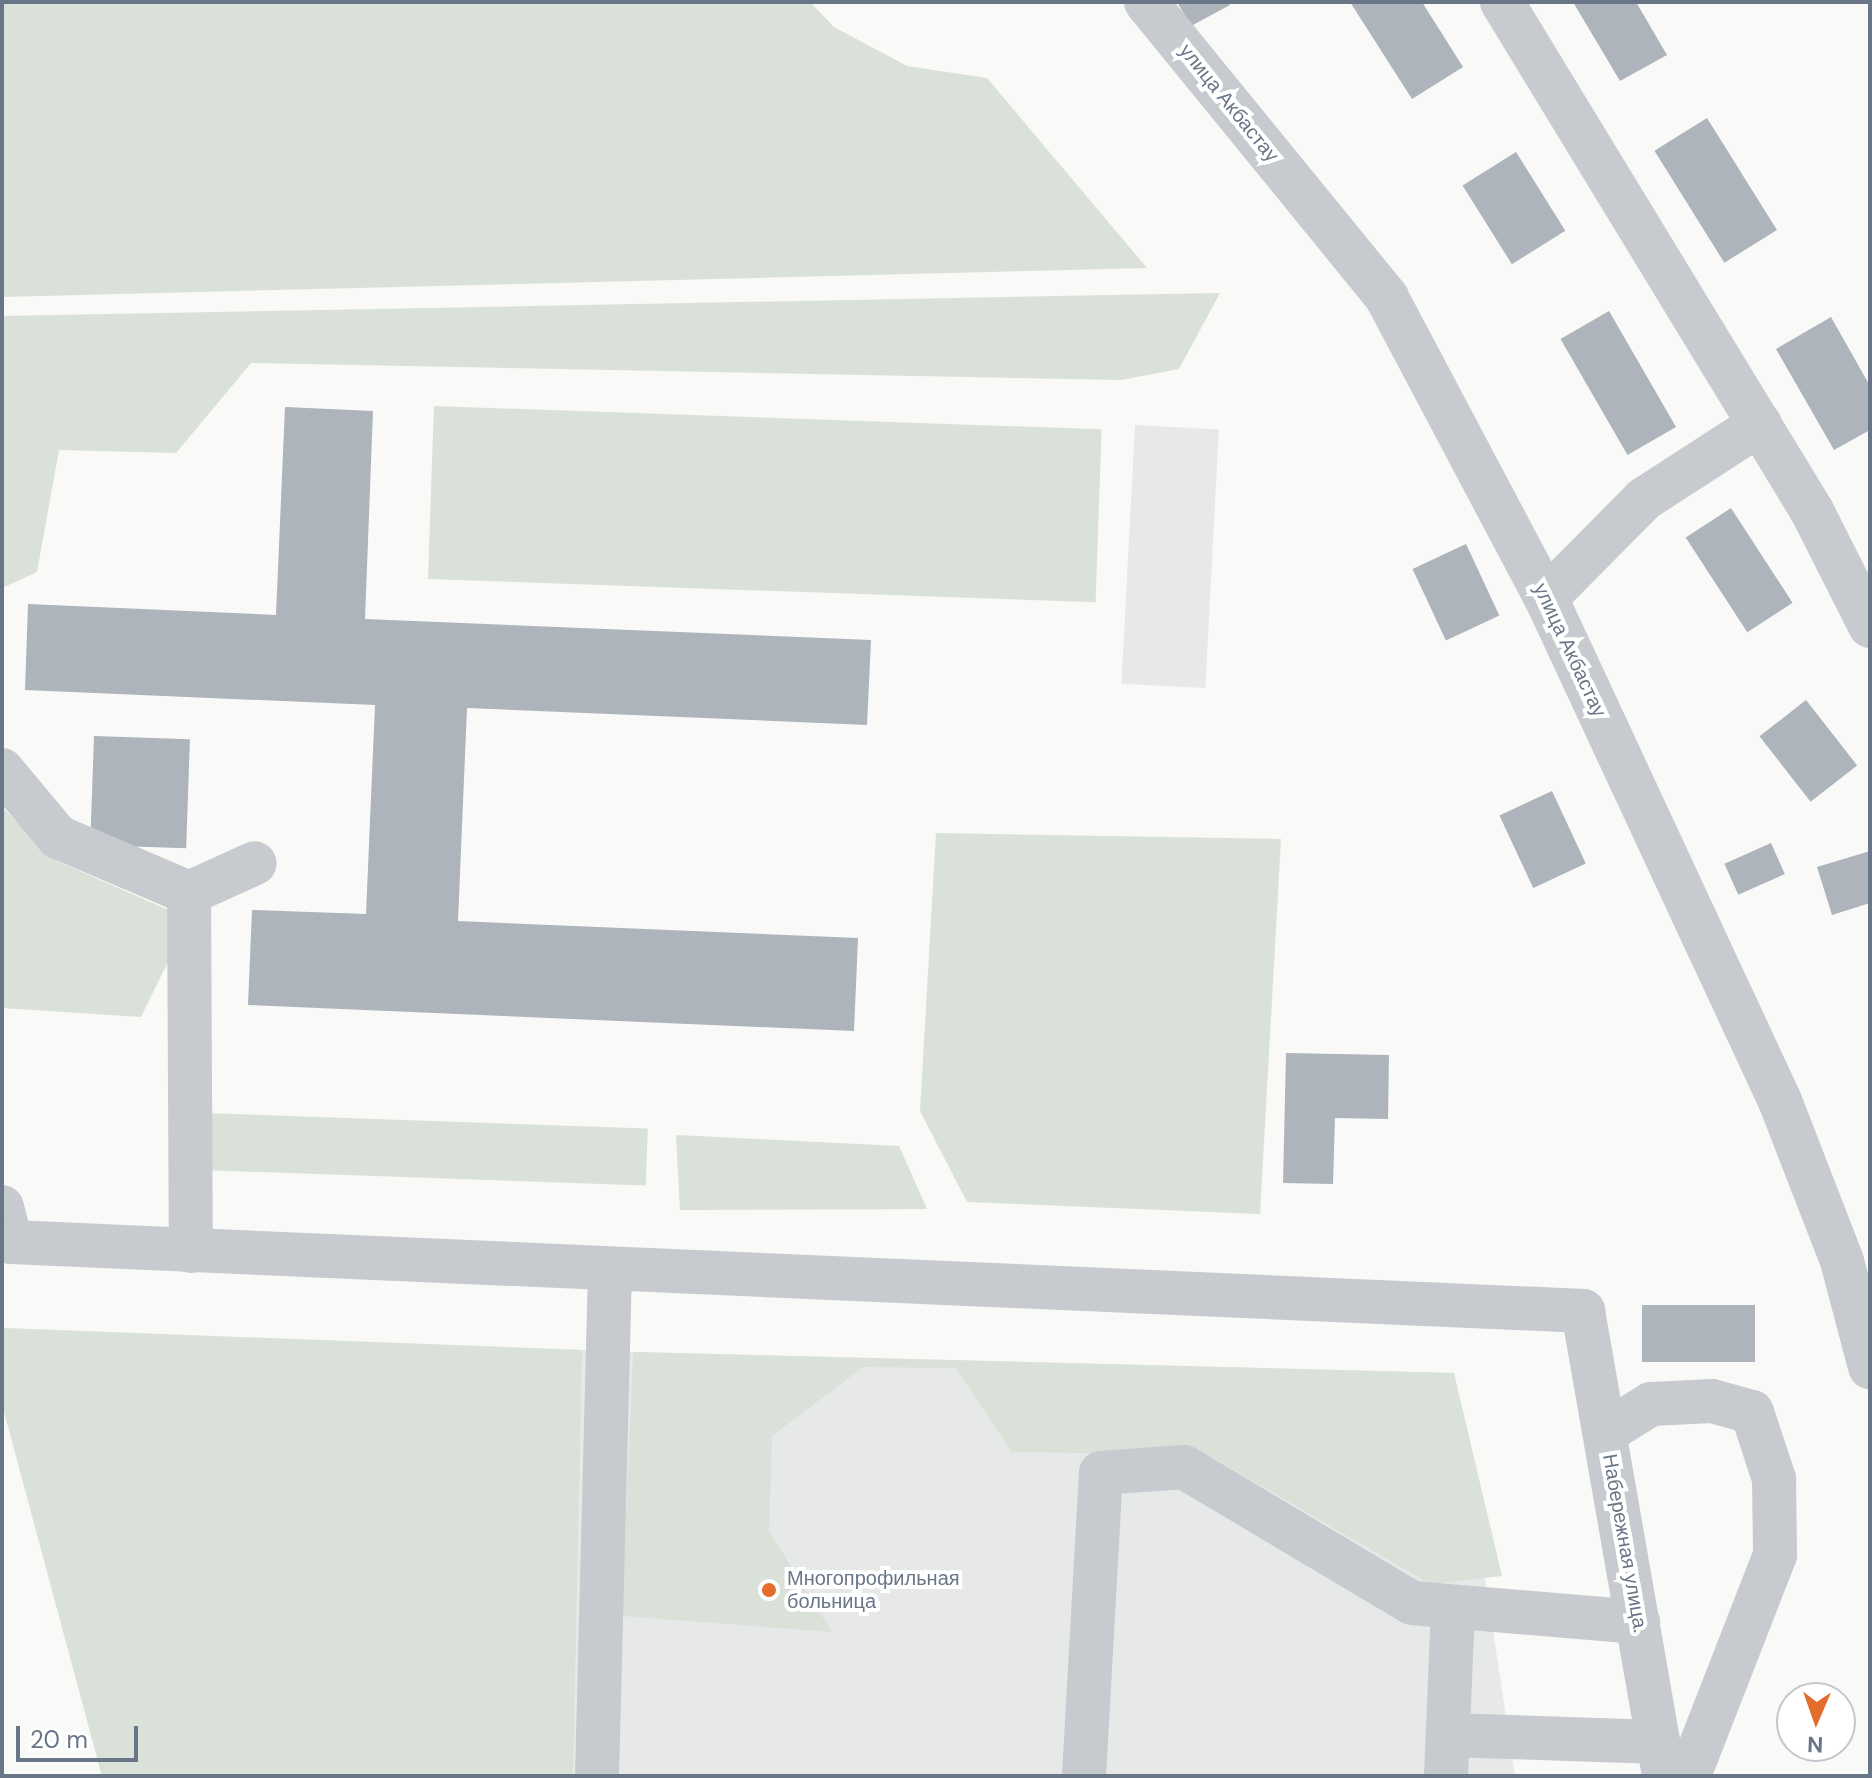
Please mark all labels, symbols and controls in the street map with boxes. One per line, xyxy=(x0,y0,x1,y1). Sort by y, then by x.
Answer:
street label: улица Акбастау xyxy=(1174,39,1284,167)
street label: улица Акбастау xyxy=(1529,579,1611,721)
street label: Набережная улица. xyxy=(1598,1452,1652,1634)
place label: Многопрофильная больница xyxy=(787,1566,960,1613)
marker: Многопрофильная больница xyxy=(758,1579,780,1601)
north arrow xyxy=(1776,1682,1856,1762)
scale bar xyxy=(20,1710,142,1760)
text: 20 m xyxy=(30,1724,88,1755)
text: N xyxy=(1807,1730,1824,1759)

